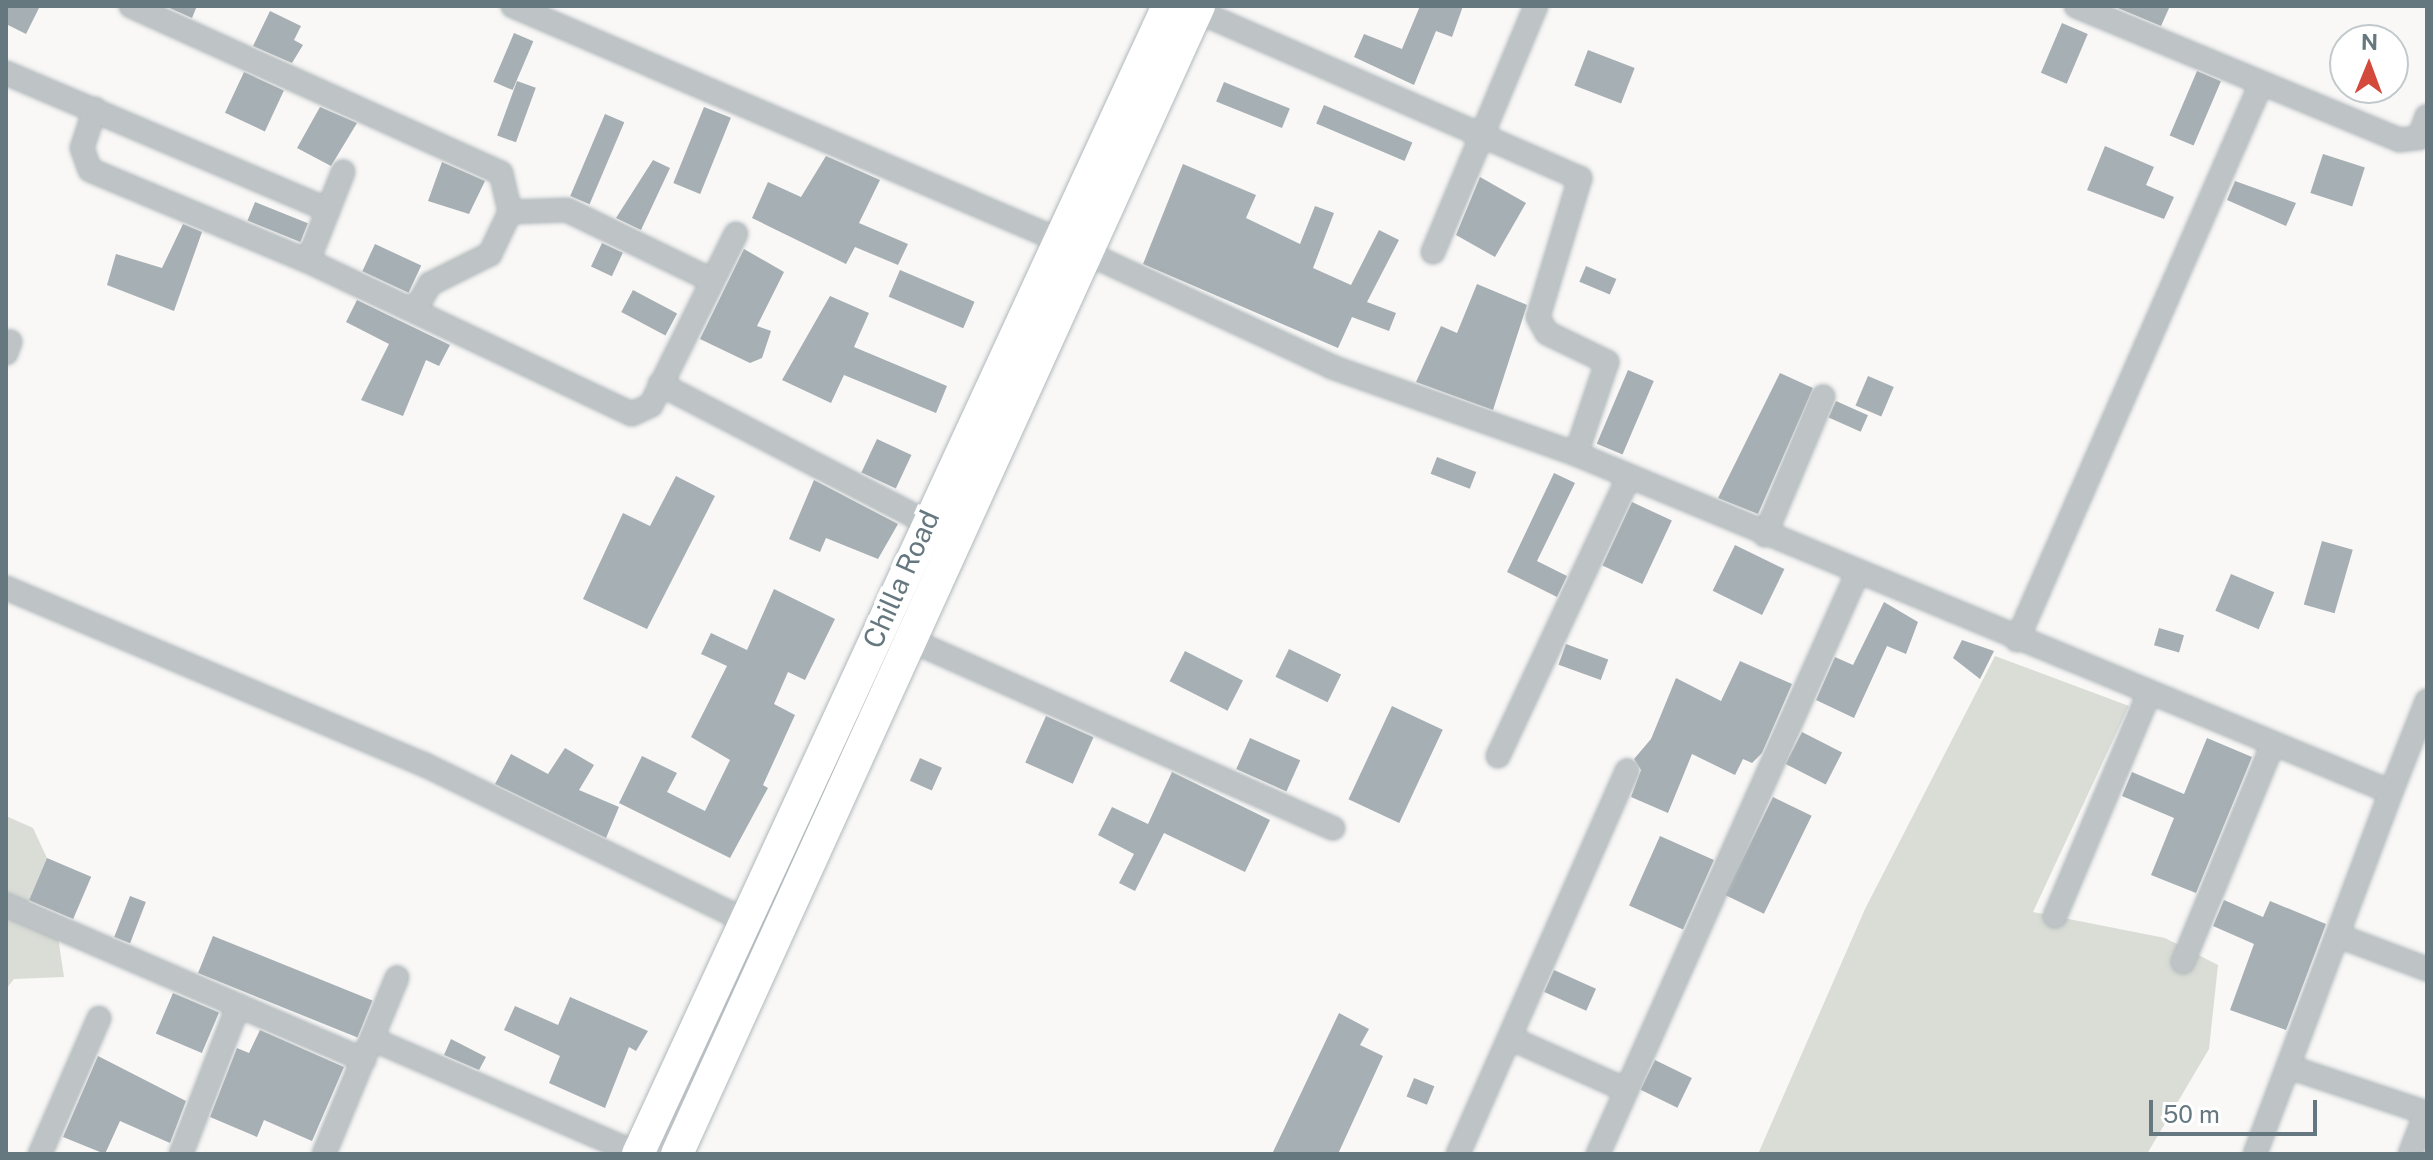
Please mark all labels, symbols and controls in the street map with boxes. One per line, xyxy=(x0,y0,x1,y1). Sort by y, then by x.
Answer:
north arrow xyxy=(2329,24,2409,104)
text: N xyxy=(2361,29,2378,55)
street label: Chilla Road xyxy=(856,505,946,653)
scale bar xyxy=(2153,1084,2321,1134)
text: 50 m xyxy=(2163,1100,2220,1128)

